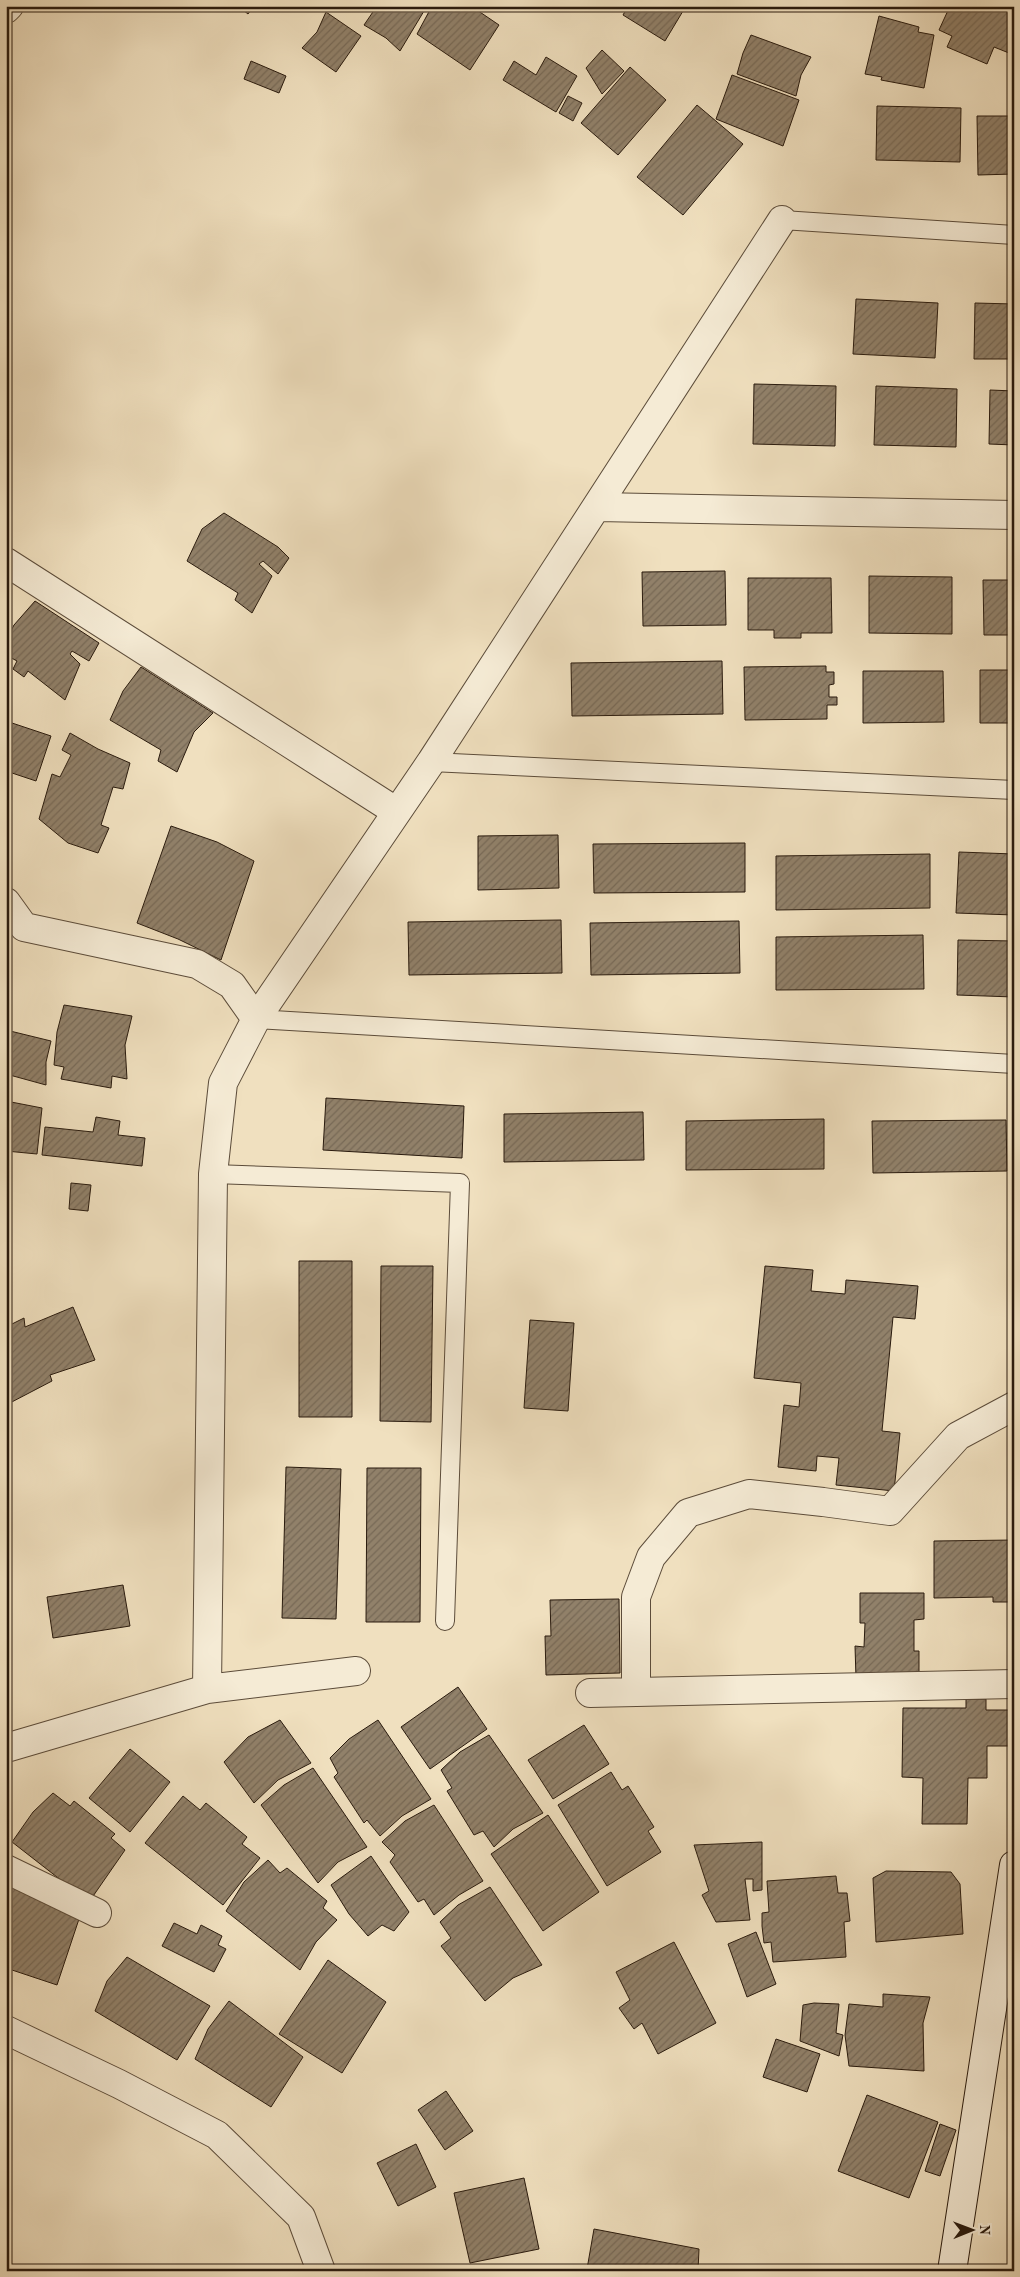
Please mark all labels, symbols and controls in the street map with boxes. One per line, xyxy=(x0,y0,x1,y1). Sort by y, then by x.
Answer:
north arrow xyxy=(948,2204,998,2254)
text: N xyxy=(977,2224,991,2236)

